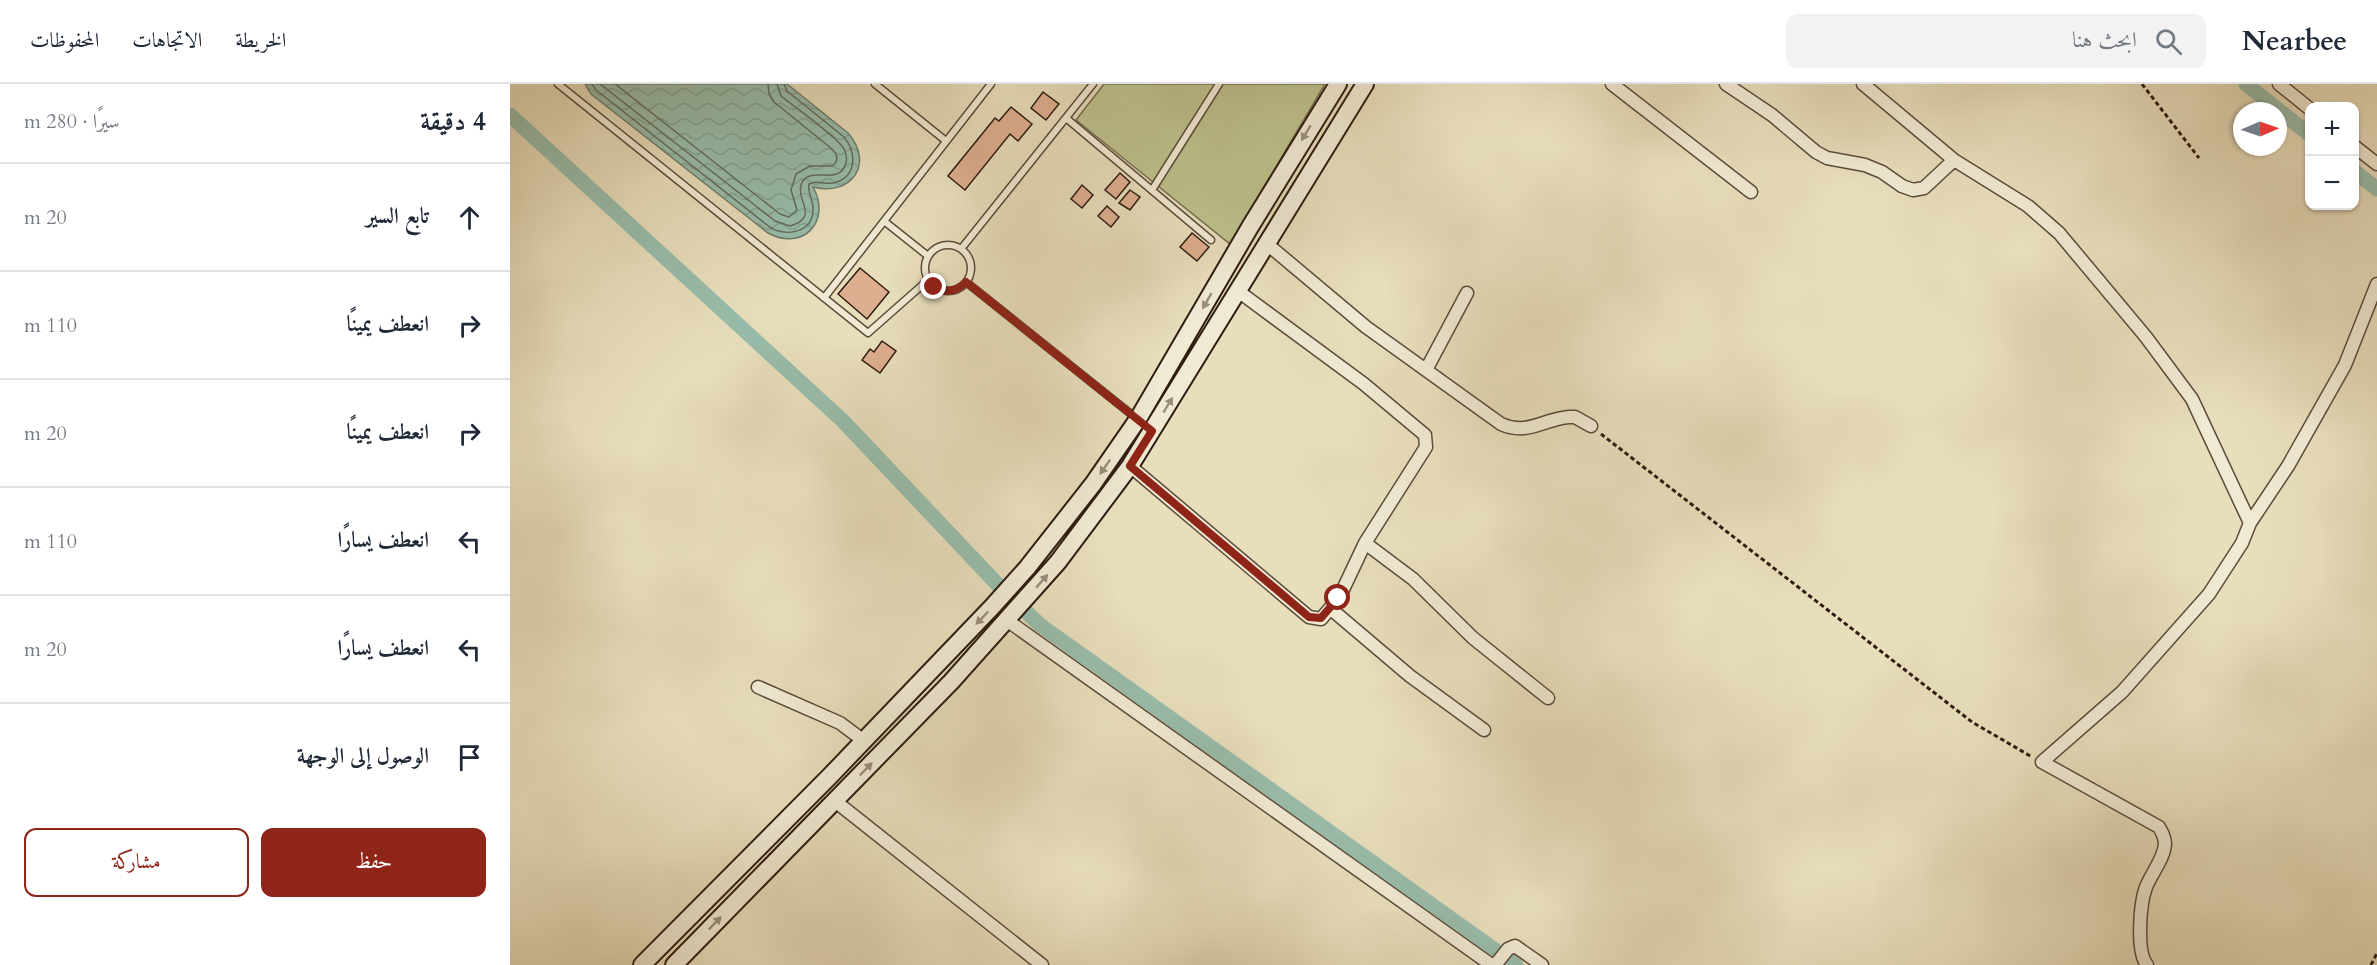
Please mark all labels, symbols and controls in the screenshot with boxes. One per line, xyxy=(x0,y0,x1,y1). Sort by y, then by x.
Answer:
search box xyxy=(1786,14,2206,68)
text: Nearbee xyxy=(2242,22,2347,60)
text: ابحث هنا xyxy=(2072,25,2137,55)
icon: search xyxy=(2152,25,2185,58)
text: المحفوظات xyxy=(30,26,99,55)
text: الاتجاهات xyxy=(132,26,202,55)
text: الخريطة xyxy=(235,26,286,55)
north arrow xyxy=(2233,102,2287,156)
map controls xyxy=(2305,102,2359,210)
button: + xyxy=(2305,102,2359,156)
text: 4 دقيقة xyxy=(420,104,486,139)
text: سيرًا · 280 m xyxy=(24,108,120,135)
one-way arrow xyxy=(1301,125,1312,141)
button: − xyxy=(2305,156,2359,210)
text: تابع السير xyxy=(366,201,429,231)
icon: ahead xyxy=(453,201,486,234)
text: 20 m xyxy=(24,204,67,231)
route end xyxy=(920,273,946,299)
one-way arrow xyxy=(1202,293,1212,310)
text: انعطف يمينًا xyxy=(346,309,429,339)
icon: right xyxy=(453,309,486,342)
text: 110 m xyxy=(24,312,77,339)
one-way arrow xyxy=(1162,397,1173,413)
text: انعطف يمينًا xyxy=(346,417,429,447)
icon: right xyxy=(453,417,486,450)
text: 20 m xyxy=(24,420,67,447)
one-way arrow xyxy=(1099,458,1111,474)
text: انعطف يسارًا xyxy=(338,525,429,555)
icon: left xyxy=(453,525,486,558)
text: 110 m xyxy=(24,528,77,555)
one-way arrow xyxy=(1035,574,1048,589)
route start xyxy=(1324,584,1350,610)
one-way arrow xyxy=(975,611,989,625)
text: انعطف يسارًا xyxy=(338,633,429,663)
icon: left xyxy=(453,633,486,666)
text: 20 m xyxy=(24,636,67,663)
text: الوصول إلى الوجهة xyxy=(297,741,429,771)
icon: arrive xyxy=(453,741,486,774)
one-way arrow xyxy=(859,762,873,777)
button: مشاركة xyxy=(24,828,249,897)
button: حفظ xyxy=(261,828,486,897)
one-way arrow xyxy=(707,917,721,931)

